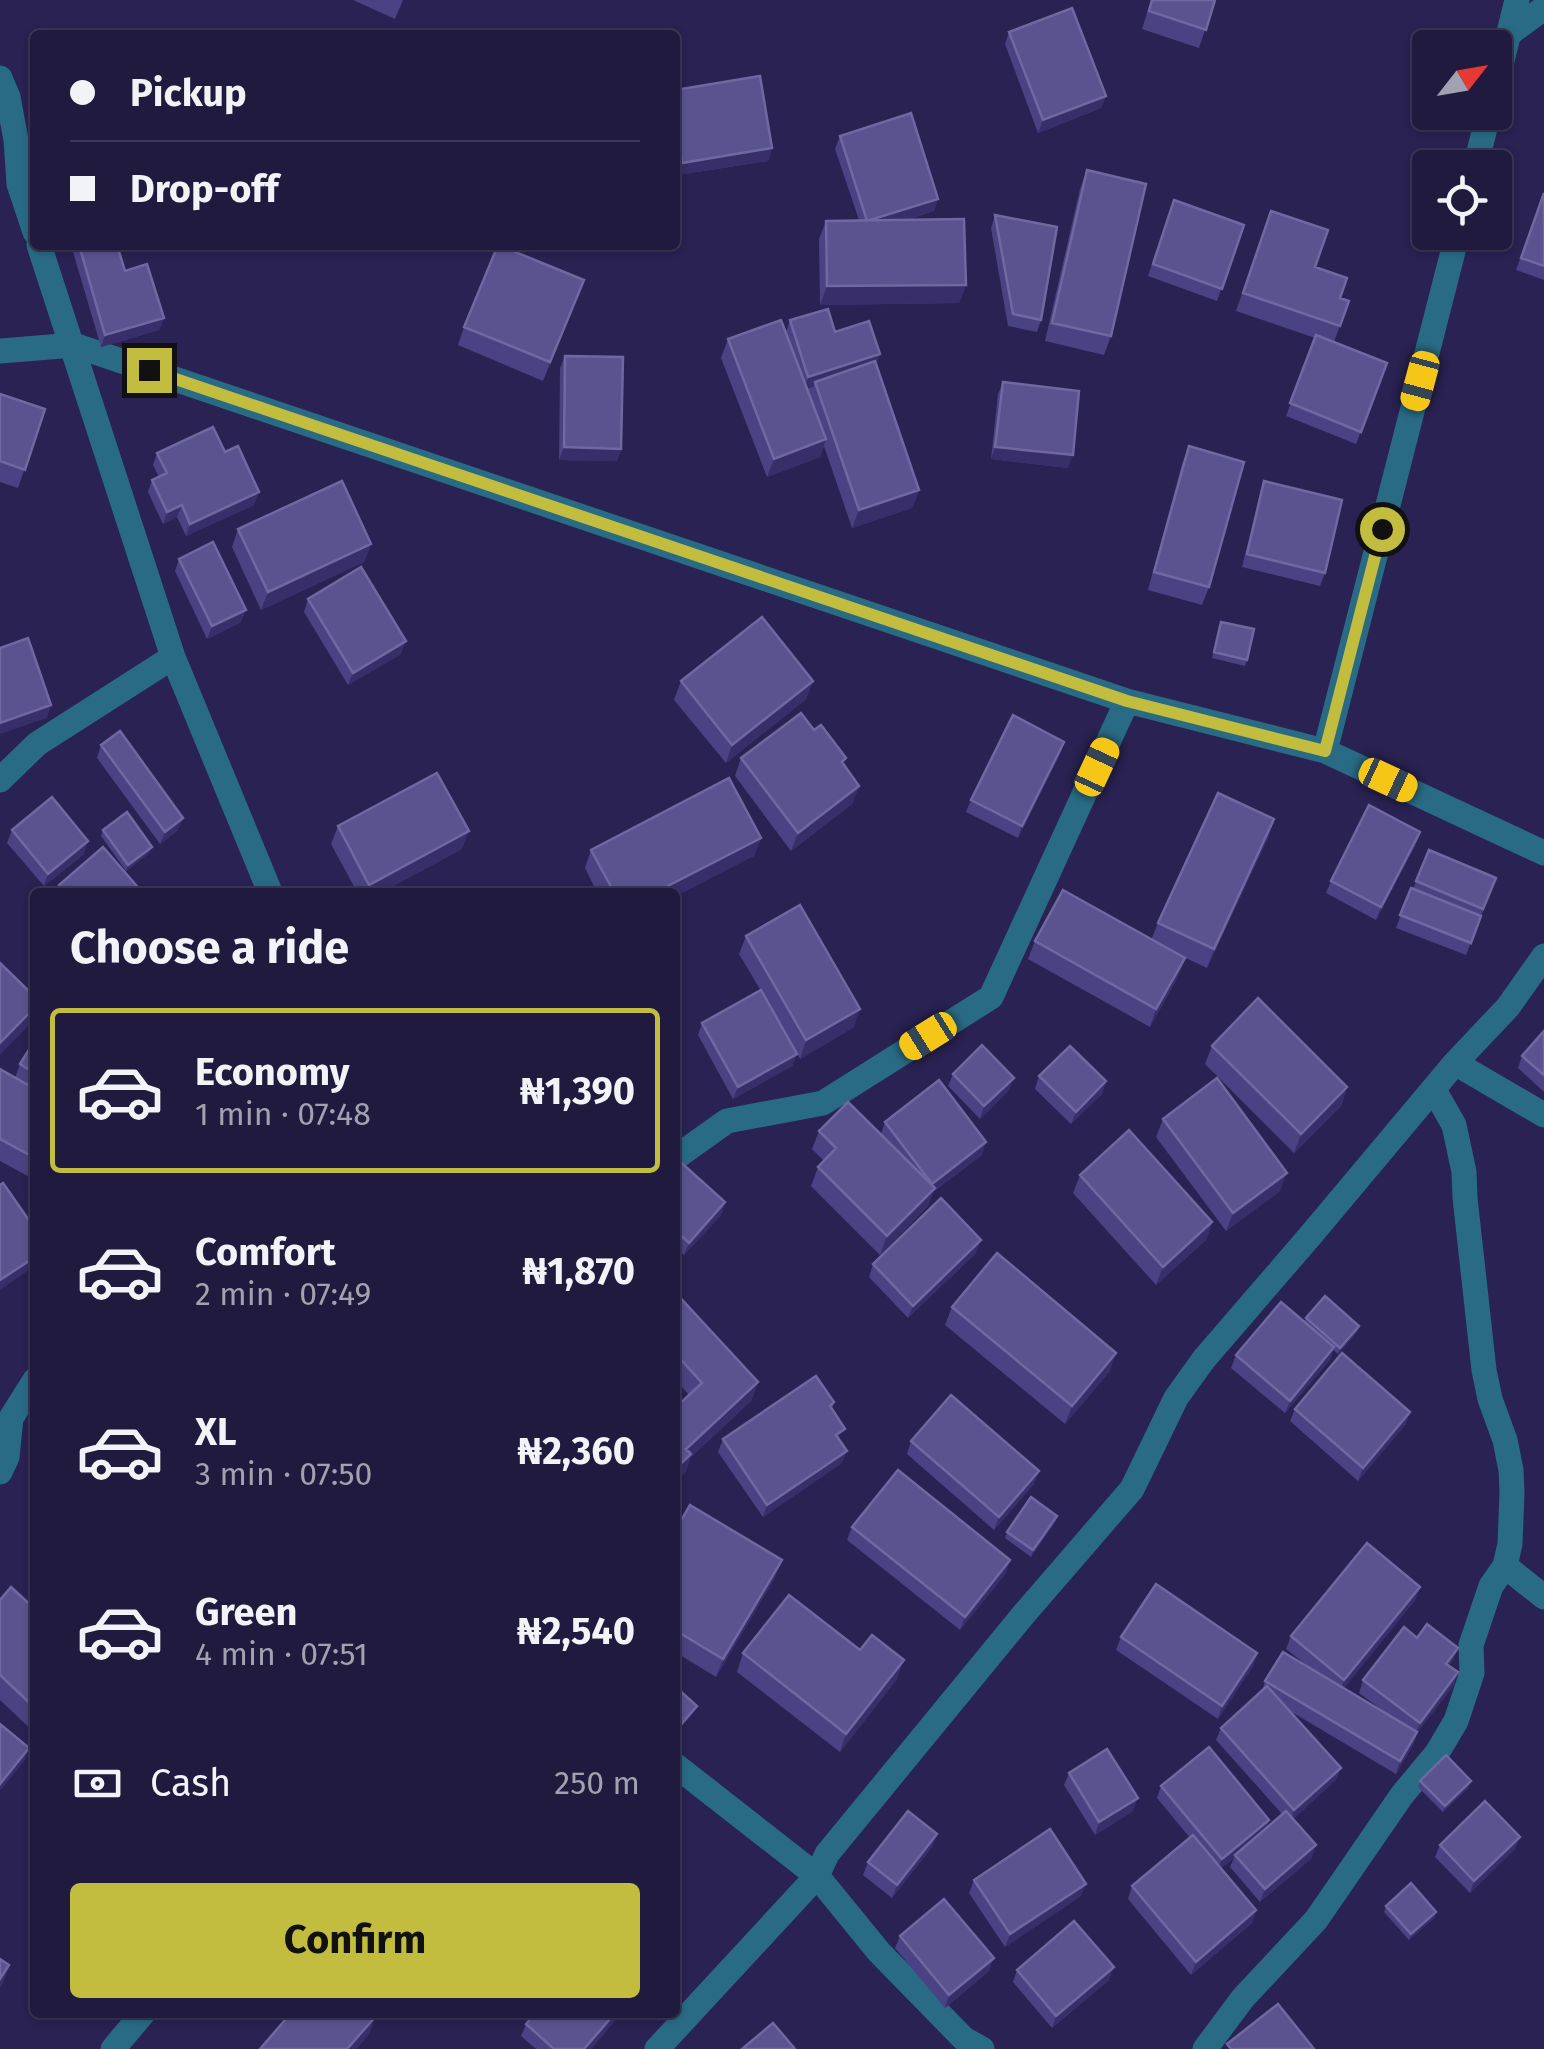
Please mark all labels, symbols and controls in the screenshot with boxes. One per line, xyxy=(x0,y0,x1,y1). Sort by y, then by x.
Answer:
north arrow xyxy=(1412,30,1512,130)
map controls xyxy=(1412,30,1512,250)
text: Pickup xyxy=(130,70,247,116)
button: locate xyxy=(1412,150,1512,250)
text: Drop-off xyxy=(130,166,278,212)
route end xyxy=(127,348,172,393)
car xyxy=(1398,348,1442,414)
route start xyxy=(1360,507,1405,552)
car xyxy=(1071,733,1123,801)
car xyxy=(1354,754,1422,806)
text: Choose a ride xyxy=(70,921,349,975)
car xyxy=(895,1007,961,1065)
icon: car xyxy=(75,1046,165,1136)
text: Economy xyxy=(195,1049,350,1095)
text: ₦1,390 xyxy=(520,1068,635,1114)
text: 1 min · 07:48 xyxy=(195,1095,371,1133)
icon: car xyxy=(75,1226,165,1316)
text: Comfort xyxy=(195,1229,336,1275)
text: ₦1,870 xyxy=(522,1248,635,1294)
text: 2 min · 07:49 xyxy=(195,1275,371,1313)
icon: car xyxy=(75,1406,165,1496)
text: XL xyxy=(195,1409,237,1455)
text: ₦2,360 xyxy=(517,1428,635,1474)
text: 3 min · 07:50 xyxy=(195,1455,372,1493)
icon: car xyxy=(75,1586,165,1676)
text: Green xyxy=(195,1589,298,1635)
text: ₦2,540 xyxy=(517,1608,635,1654)
text: 4 min · 07:51 xyxy=(195,1635,368,1673)
icon: cash xyxy=(70,1756,125,1811)
text: Cash xyxy=(150,1760,231,1806)
text: 250 m xyxy=(554,1764,640,1802)
button: Confirm xyxy=(70,1883,640,1998)

